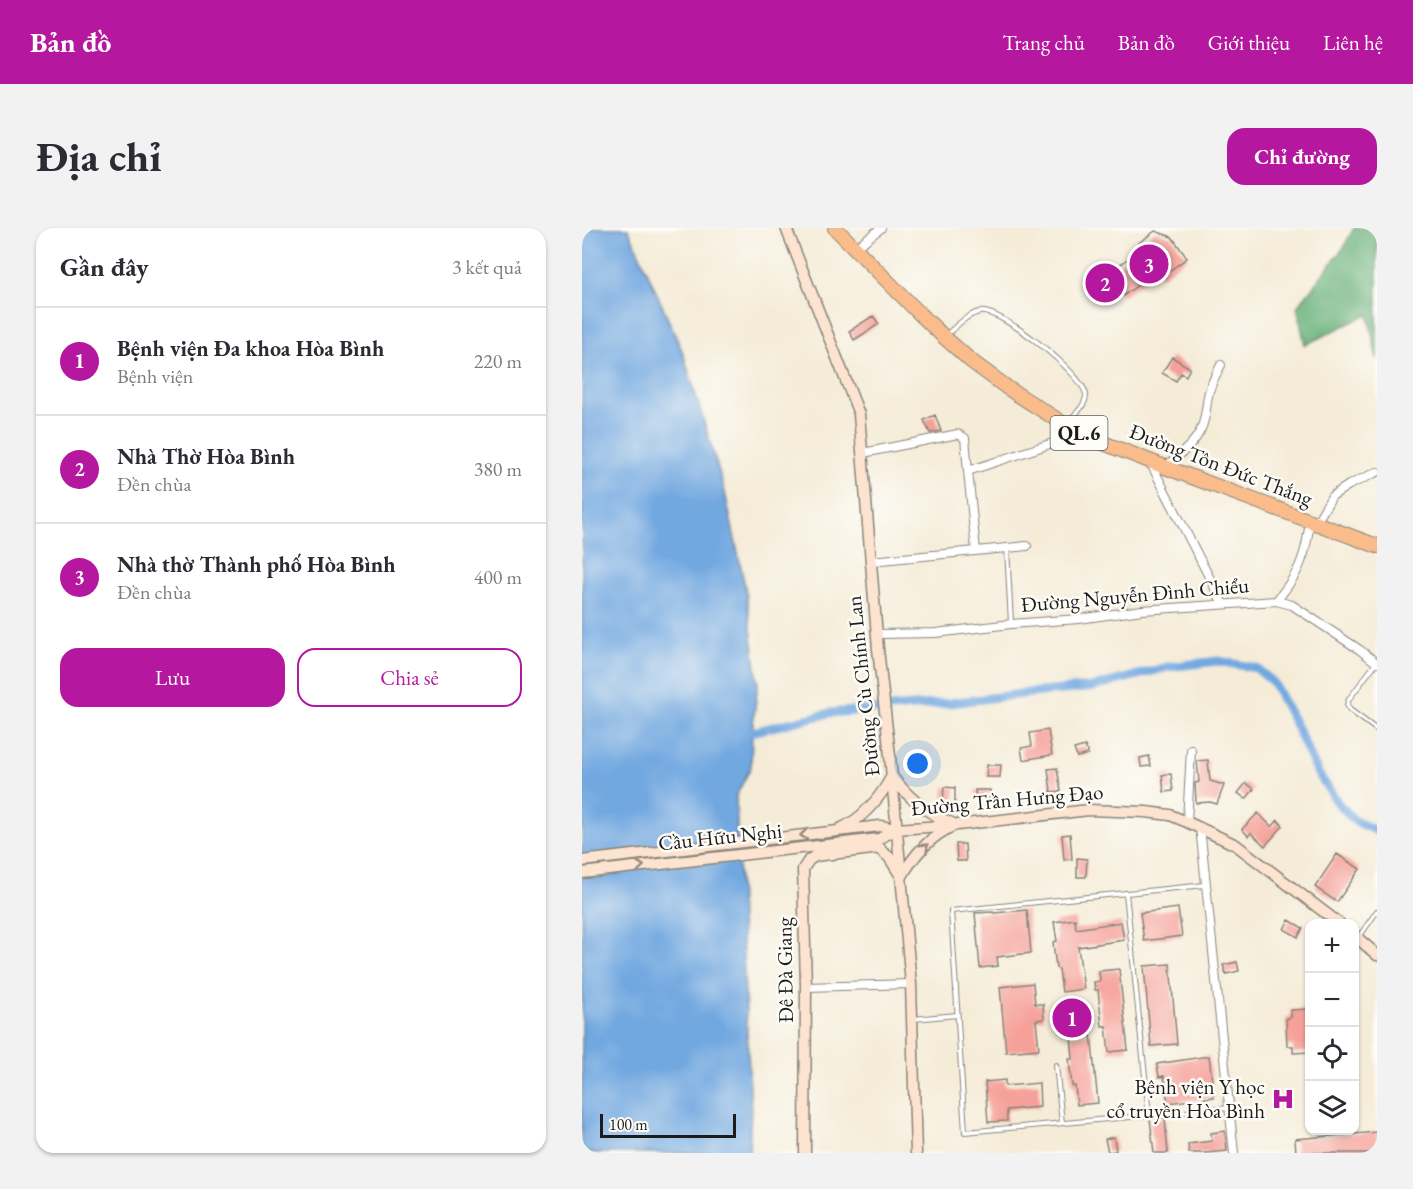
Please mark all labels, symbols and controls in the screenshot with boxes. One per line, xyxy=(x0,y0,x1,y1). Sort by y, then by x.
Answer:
text: Bản đồ xyxy=(30,24,111,60)
text: Trang chủ xyxy=(1003,29,1085,56)
text: Bản đồ xyxy=(1118,29,1175,56)
text: Giới thiệu xyxy=(1208,29,1290,56)
text: Liên hệ xyxy=(1323,29,1383,56)
button: Chỉ đường xyxy=(1227,128,1377,185)
text: Địa chỉ xyxy=(36,129,162,184)
pin: 3 xyxy=(1130,242,1168,286)
text: Gần đây xyxy=(60,250,149,284)
text: 3 kết quả xyxy=(452,254,522,280)
pin: 2 xyxy=(1086,260,1124,306)
text: Bệnh viện Đa khoa Hòa Bình xyxy=(117,334,384,363)
text: 1 xyxy=(74,348,85,374)
text: 220 m xyxy=(474,348,522,374)
text: Bệnh viện xyxy=(117,363,193,389)
road number: QL.6 xyxy=(1050,416,1108,450)
street label: Đường Tôn Đức Thắng xyxy=(1126,417,1317,512)
text: Nhà Thờ Hòa Bình xyxy=(117,442,295,471)
text: 2 xyxy=(74,456,85,482)
text: 380 m xyxy=(474,456,522,482)
text: Đền chùa xyxy=(117,471,191,497)
text: Nhà thờ Thành phố Hòa Bình xyxy=(117,550,396,579)
text: 3 xyxy=(74,564,85,590)
text: 400 m xyxy=(474,564,522,590)
street label: Đường Nguyễn Đình Chiểu xyxy=(1020,571,1250,618)
text: Đền chùa xyxy=(117,579,191,605)
street label: Đường Cù Chính Lan xyxy=(840,594,885,778)
button: Lưu xyxy=(60,648,285,707)
button: Chia sẻ xyxy=(297,648,522,707)
your location xyxy=(903,749,932,778)
street label: Đường Trần Hưng Đạo xyxy=(910,778,1104,821)
street label: Cầu Hữu Nghị xyxy=(657,817,783,856)
one-way arrow xyxy=(799,828,808,841)
one-way arrow xyxy=(918,843,929,854)
one-way arrow xyxy=(636,860,645,873)
street label: Đê Đà Giang xyxy=(770,916,799,1023)
map controls xyxy=(1305,919,1359,1135)
button: + xyxy=(1305,919,1359,973)
button: − xyxy=(1305,973,1359,1027)
pin: 1 xyxy=(1052,996,1092,1040)
button: locate xyxy=(1305,1027,1359,1081)
place label: Bệnh viện Y học cổ truyền Hòa Bình xyxy=(1107,1073,1265,1124)
button: layers xyxy=(1305,1081,1359,1135)
hospital icon: Bệnh viện Y học cổ truyền Hòa Bình xyxy=(1270,1086,1296,1112)
scale bar xyxy=(600,1111,736,1138)
text: 100 m xyxy=(609,1114,648,1135)

